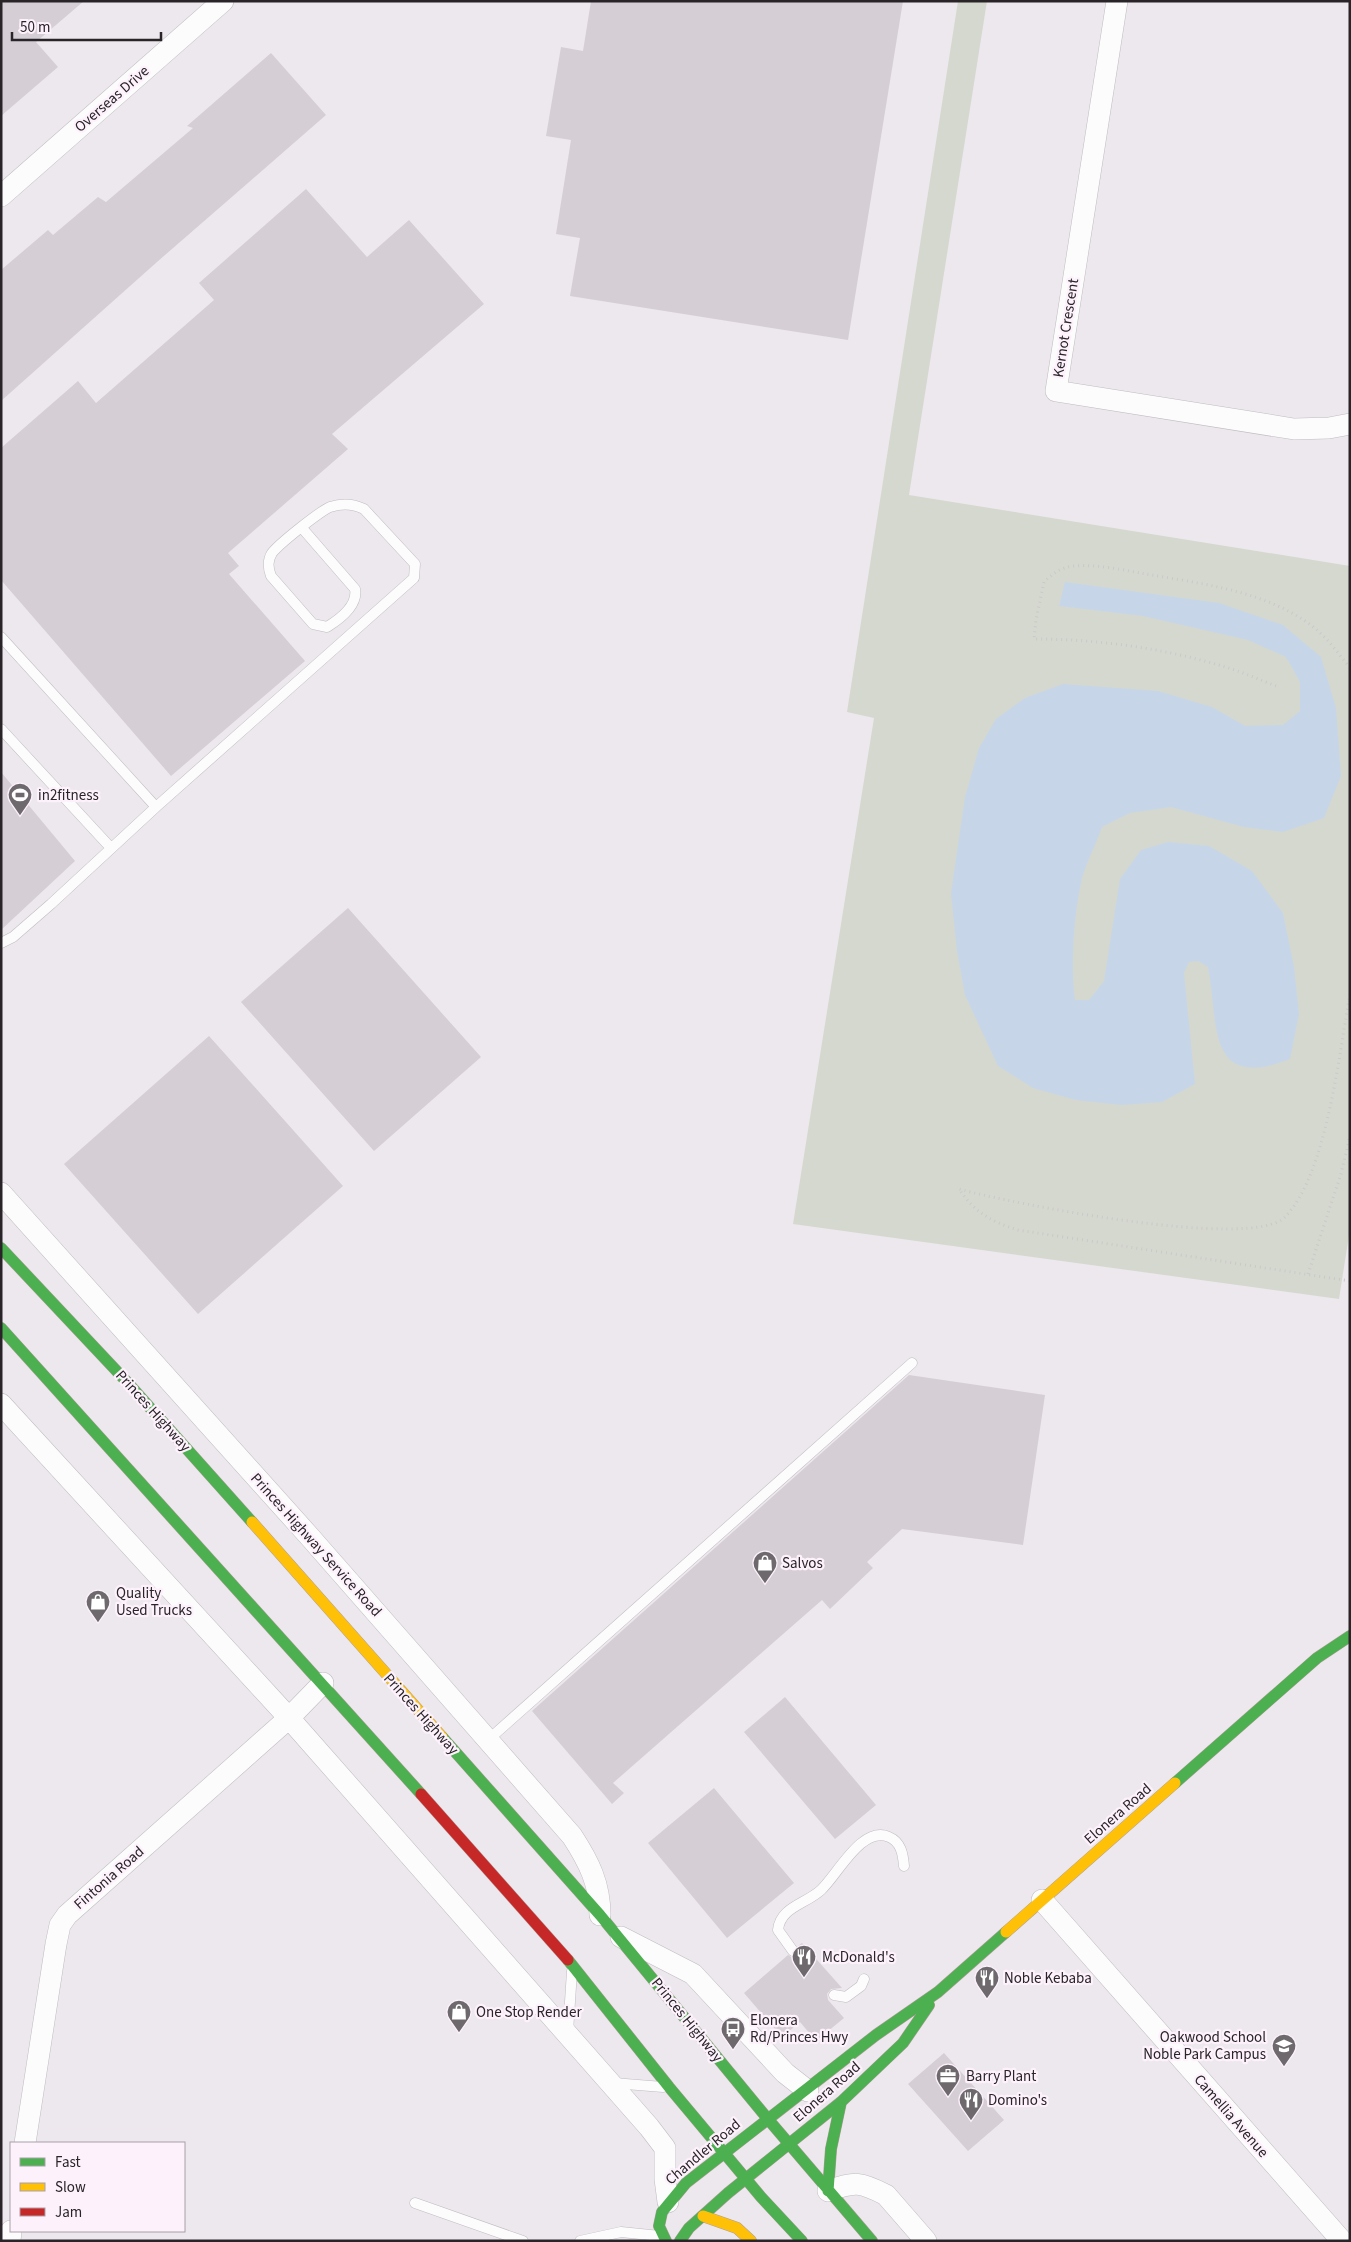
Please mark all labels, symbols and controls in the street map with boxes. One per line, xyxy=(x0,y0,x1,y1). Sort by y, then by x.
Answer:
scale bar xyxy=(12,10,161,42)
text: 50 m xyxy=(20,17,50,38)
street label: Overseas Drive xyxy=(70,61,154,137)
street label: Kernot Crescent xyxy=(1048,277,1084,379)
sports icon: in2fitness xyxy=(7,782,33,816)
place label: in2fitness xyxy=(38,785,99,806)
street label: Princes Highway xyxy=(111,1366,195,1456)
street label: Princes Highway Service Road xyxy=(246,1468,386,1622)
shop icon: Salvos xyxy=(752,1550,778,1584)
place label: Salvos xyxy=(782,1553,823,1574)
place label: Quality Used Trucks xyxy=(116,1583,192,1621)
shop icon: Quality Used Trucks xyxy=(85,1589,111,1623)
street label: Princes Highway xyxy=(379,1669,463,1759)
street label: Elonera Road xyxy=(1080,1779,1156,1849)
street label: Fintonia Road xyxy=(69,1842,149,1914)
restaurant icon: McDonald's xyxy=(791,1944,817,1978)
place label: McDonald's xyxy=(822,1947,895,1968)
restaurant icon: Noble Kebaba xyxy=(974,1965,1000,1999)
place label: Noble Kebaba xyxy=(1004,1968,1092,1989)
street label: Princes Highway xyxy=(646,1973,728,2067)
shop icon: One Stop Render xyxy=(446,1999,472,2033)
place label: One Stop Render xyxy=(476,2002,582,2023)
place label: Elonera Rd/Princes Hwy xyxy=(750,2010,848,2048)
bus stop icon: Elonera Rd/Princes Hwy xyxy=(720,2016,746,2050)
place label: Oakwood School Noble Park Campus xyxy=(1143,2027,1266,2065)
school or university icon: Oakwood School Noble Park Campus xyxy=(1271,2033,1297,2067)
street label: Elonera Road xyxy=(789,2057,865,2127)
office icon: Barry Plant xyxy=(935,2063,961,2097)
place label: Barry Plant xyxy=(966,2066,1036,2087)
street label: Camellia Avenue xyxy=(1189,2070,1273,2162)
restaurant icon: Domino's xyxy=(958,2087,984,2121)
place label: Domino's xyxy=(988,2090,1047,2111)
street label: Chandler Road xyxy=(661,2114,745,2190)
legend xyxy=(10,2142,185,2232)
text: Fast xyxy=(55,2152,81,2173)
text: Slow xyxy=(55,2177,86,2198)
text: Jam xyxy=(55,2202,82,2223)

